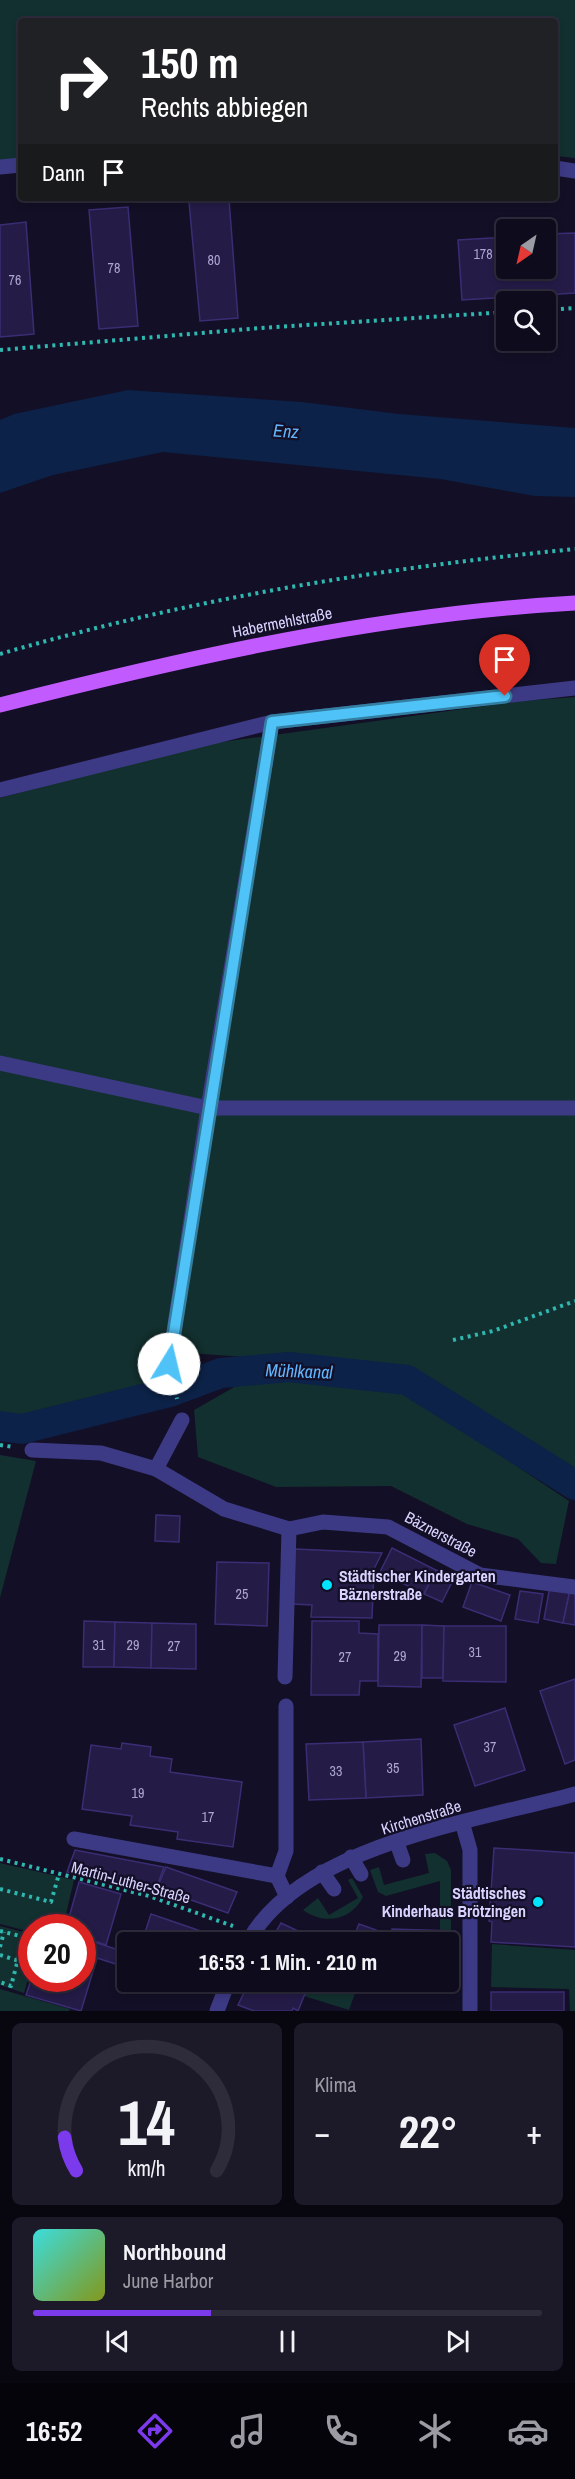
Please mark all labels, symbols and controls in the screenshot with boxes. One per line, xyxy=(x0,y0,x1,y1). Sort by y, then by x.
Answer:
text: 150 m xyxy=(141,35,239,91)
icon: right xyxy=(42,42,120,120)
text: Rechts abbiegen xyxy=(141,89,308,125)
icon: arrive xyxy=(97,156,130,189)
text: Dann xyxy=(42,158,85,188)
north arrow xyxy=(496,219,556,279)
map controls xyxy=(496,219,556,351)
house number: 178 xyxy=(473,245,493,263)
house number: 80 xyxy=(208,251,220,269)
house number: 78 xyxy=(108,259,120,277)
house number: 76 xyxy=(9,271,21,289)
button: search xyxy=(496,291,556,351)
water label: Enz xyxy=(272,418,300,444)
street label: Habermehlstraße xyxy=(230,602,334,642)
pin xyxy=(479,634,530,696)
icon: arrive xyxy=(488,643,521,676)
position arrow xyxy=(137,1332,201,1396)
water label: Mühlkanal xyxy=(265,1357,334,1385)
street label: Bäznerstraße xyxy=(401,1506,481,1562)
place label: Städtischer Kindergarten Bäznerstraße xyxy=(339,1565,496,1605)
marker: Städtischer Kindergarten Bäznerstraße xyxy=(320,1578,334,1592)
house number: 25 xyxy=(236,1585,248,1603)
house number: 31 xyxy=(93,1636,106,1654)
house number: 29 xyxy=(127,1636,139,1654)
house number: 27 xyxy=(168,1637,180,1655)
house number: 31 xyxy=(469,1643,482,1661)
house number: 29 xyxy=(394,1647,406,1665)
house number: 27 xyxy=(339,1648,351,1666)
house number: 37 xyxy=(484,1738,496,1756)
house number: 35 xyxy=(387,1759,399,1777)
house number: 33 xyxy=(330,1762,342,1780)
house number: 19 xyxy=(132,1784,144,1802)
street label: Kirchenstraße xyxy=(378,1794,464,1840)
house number: 17 xyxy=(202,1808,214,1826)
street label: Martin-Luther-Straße xyxy=(69,1856,193,1908)
place label: Städtisches Kinderhaus Brötzingen xyxy=(382,1882,526,1922)
marker: Städtisches Kinderhaus Brötzingen xyxy=(531,1895,545,1909)
speed limit sign: 20 xyxy=(18,1914,96,1992)
text: 16:53 · 1 Min. · 210 m xyxy=(199,1947,377,1977)
text: Klima xyxy=(315,2071,356,2098)
text: 14 xyxy=(118,2080,175,2164)
text: 22° xyxy=(399,2101,458,2162)
text: − xyxy=(315,2110,330,2154)
text: + xyxy=(526,2110,542,2154)
text: km/h xyxy=(128,2154,166,2183)
text: Northbound xyxy=(123,2237,226,2267)
text: June Harbor xyxy=(123,2267,213,2294)
icon: previous xyxy=(101,2325,134,2358)
icon: pause xyxy=(271,2325,304,2358)
icon: next xyxy=(441,2325,474,2358)
icon: directions xyxy=(134,2410,176,2452)
icon: music xyxy=(227,2410,269,2452)
icon: phone xyxy=(320,2410,362,2452)
icon: climate xyxy=(414,2410,456,2452)
icon: car xyxy=(507,2410,549,2452)
text: 16:52 xyxy=(26,2413,82,2449)

